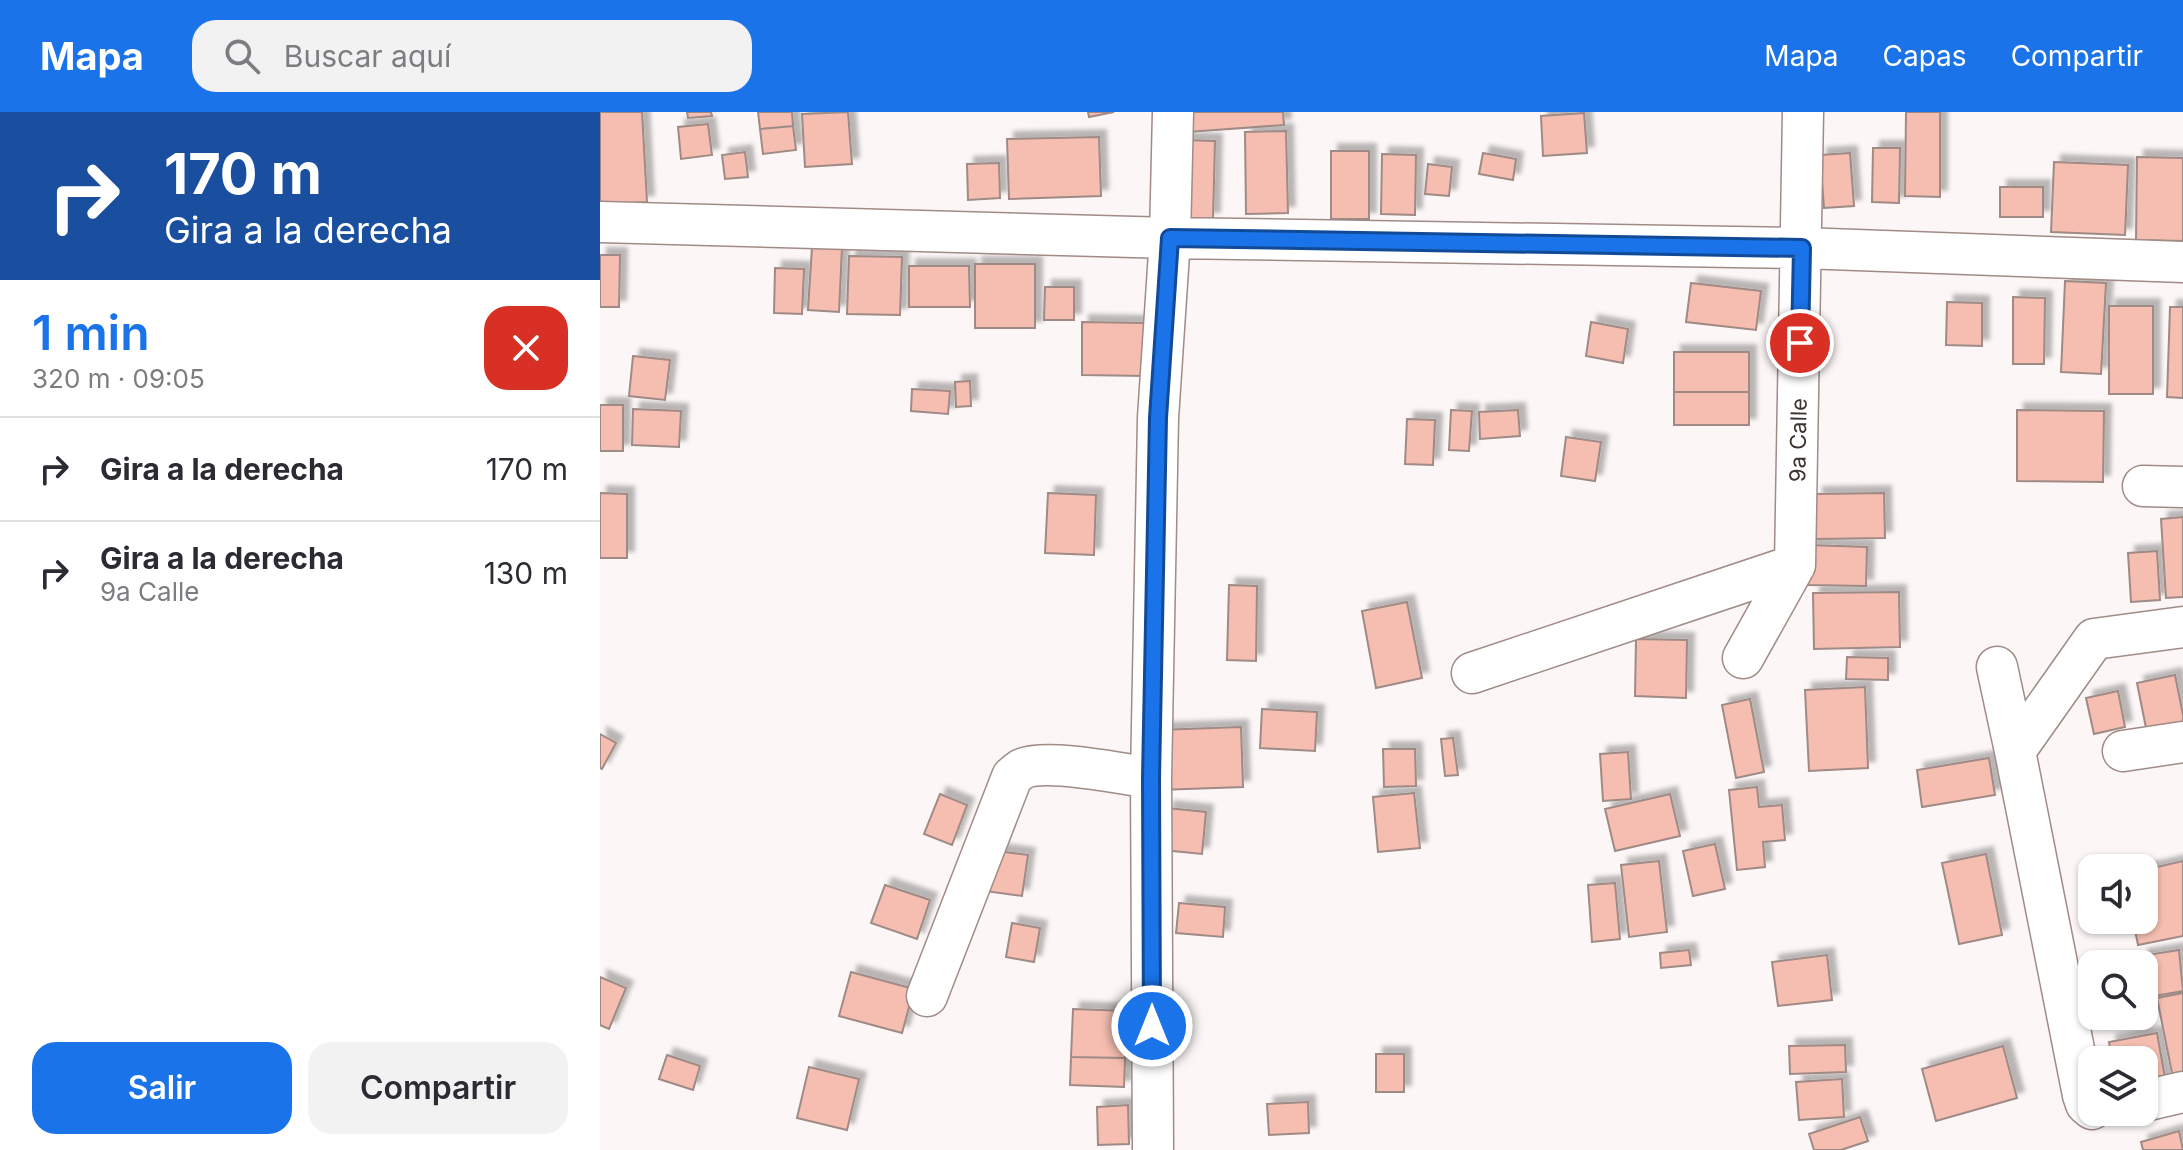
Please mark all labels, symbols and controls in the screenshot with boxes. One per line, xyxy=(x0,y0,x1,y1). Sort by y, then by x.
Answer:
search box xyxy=(192,20,752,92)
text: Mapa xyxy=(40,33,144,79)
icon: search xyxy=(220,34,264,78)
text: Buscar aquí xyxy=(284,38,451,74)
text: Mapa xyxy=(1764,39,1839,73)
text: Capas xyxy=(1883,39,1967,73)
text: Compartir xyxy=(2011,39,2143,73)
text: 170 m xyxy=(164,140,322,208)
icon: right xyxy=(32,144,136,248)
text: Gira a la derecha xyxy=(164,208,452,252)
text: 1 min xyxy=(32,303,150,362)
button: close xyxy=(484,306,568,390)
pin xyxy=(1766,309,1834,377)
icon: arrive xyxy=(1778,321,1822,365)
text: 320 m · 09:05 xyxy=(32,363,205,394)
street label: 9a Calle xyxy=(1784,398,1812,482)
icon: right xyxy=(32,447,76,491)
text: Gira a la derecha xyxy=(100,451,344,487)
text: 170 m xyxy=(486,451,568,487)
text: Gira a la derecha xyxy=(100,540,344,576)
icon: right xyxy=(32,551,76,595)
text: 130 m xyxy=(484,555,568,591)
text: 9a Calle xyxy=(100,576,199,607)
map controls xyxy=(2078,854,2158,1126)
button: sound xyxy=(2078,854,2158,934)
button: search xyxy=(2078,950,2158,1030)
position arrow xyxy=(1110,984,1194,1068)
button: Salir xyxy=(32,1042,292,1134)
button: Compartir xyxy=(308,1042,568,1134)
button: layers xyxy=(2078,1046,2158,1126)

